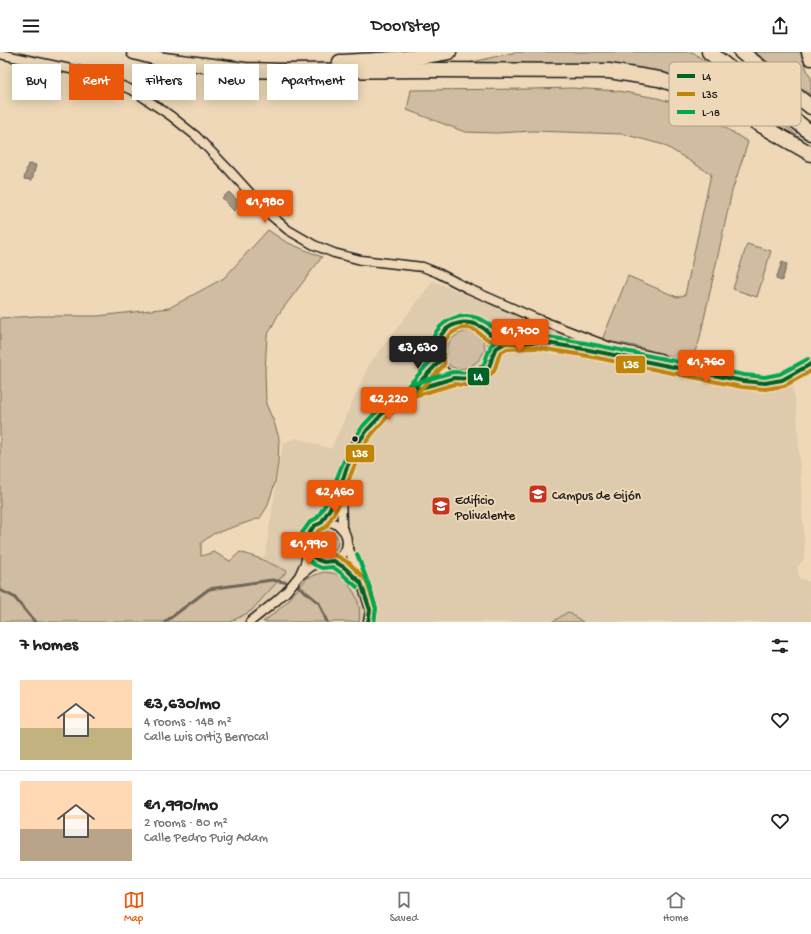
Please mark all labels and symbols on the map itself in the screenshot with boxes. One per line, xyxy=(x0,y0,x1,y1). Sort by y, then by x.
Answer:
legend xyxy=(669,62,801,126)
text: L4 xyxy=(702,72,712,84)
text: L35 xyxy=(702,90,718,102)
text: L-18 xyxy=(702,108,720,120)
pin: €1,980 xyxy=(232,190,298,224)
pin: €1,700 xyxy=(487,319,553,353)
pin: €3,630 xyxy=(385,336,451,370)
pin: €1,760 xyxy=(673,350,739,384)
line badge: L35 xyxy=(615,355,646,374)
text: L35 xyxy=(623,360,639,372)
line badge: L4 xyxy=(467,367,490,386)
text: L4 xyxy=(473,372,483,384)
pin: €2,220 xyxy=(356,387,422,421)
unlabelled marker xyxy=(350,434,360,444)
line badge: L35 xyxy=(345,444,375,463)
text: L35 xyxy=(352,449,368,461)
pin: €2,460 xyxy=(302,480,368,514)
school or university icon: Campus de Gijón xyxy=(527,483,549,505)
place label: Campus de Gijón xyxy=(552,489,642,504)
place label: Edificio Polivalente xyxy=(454,494,516,524)
school or university icon: Edificio Polivalente xyxy=(430,495,452,517)
pin: €1,990 xyxy=(276,532,342,566)

